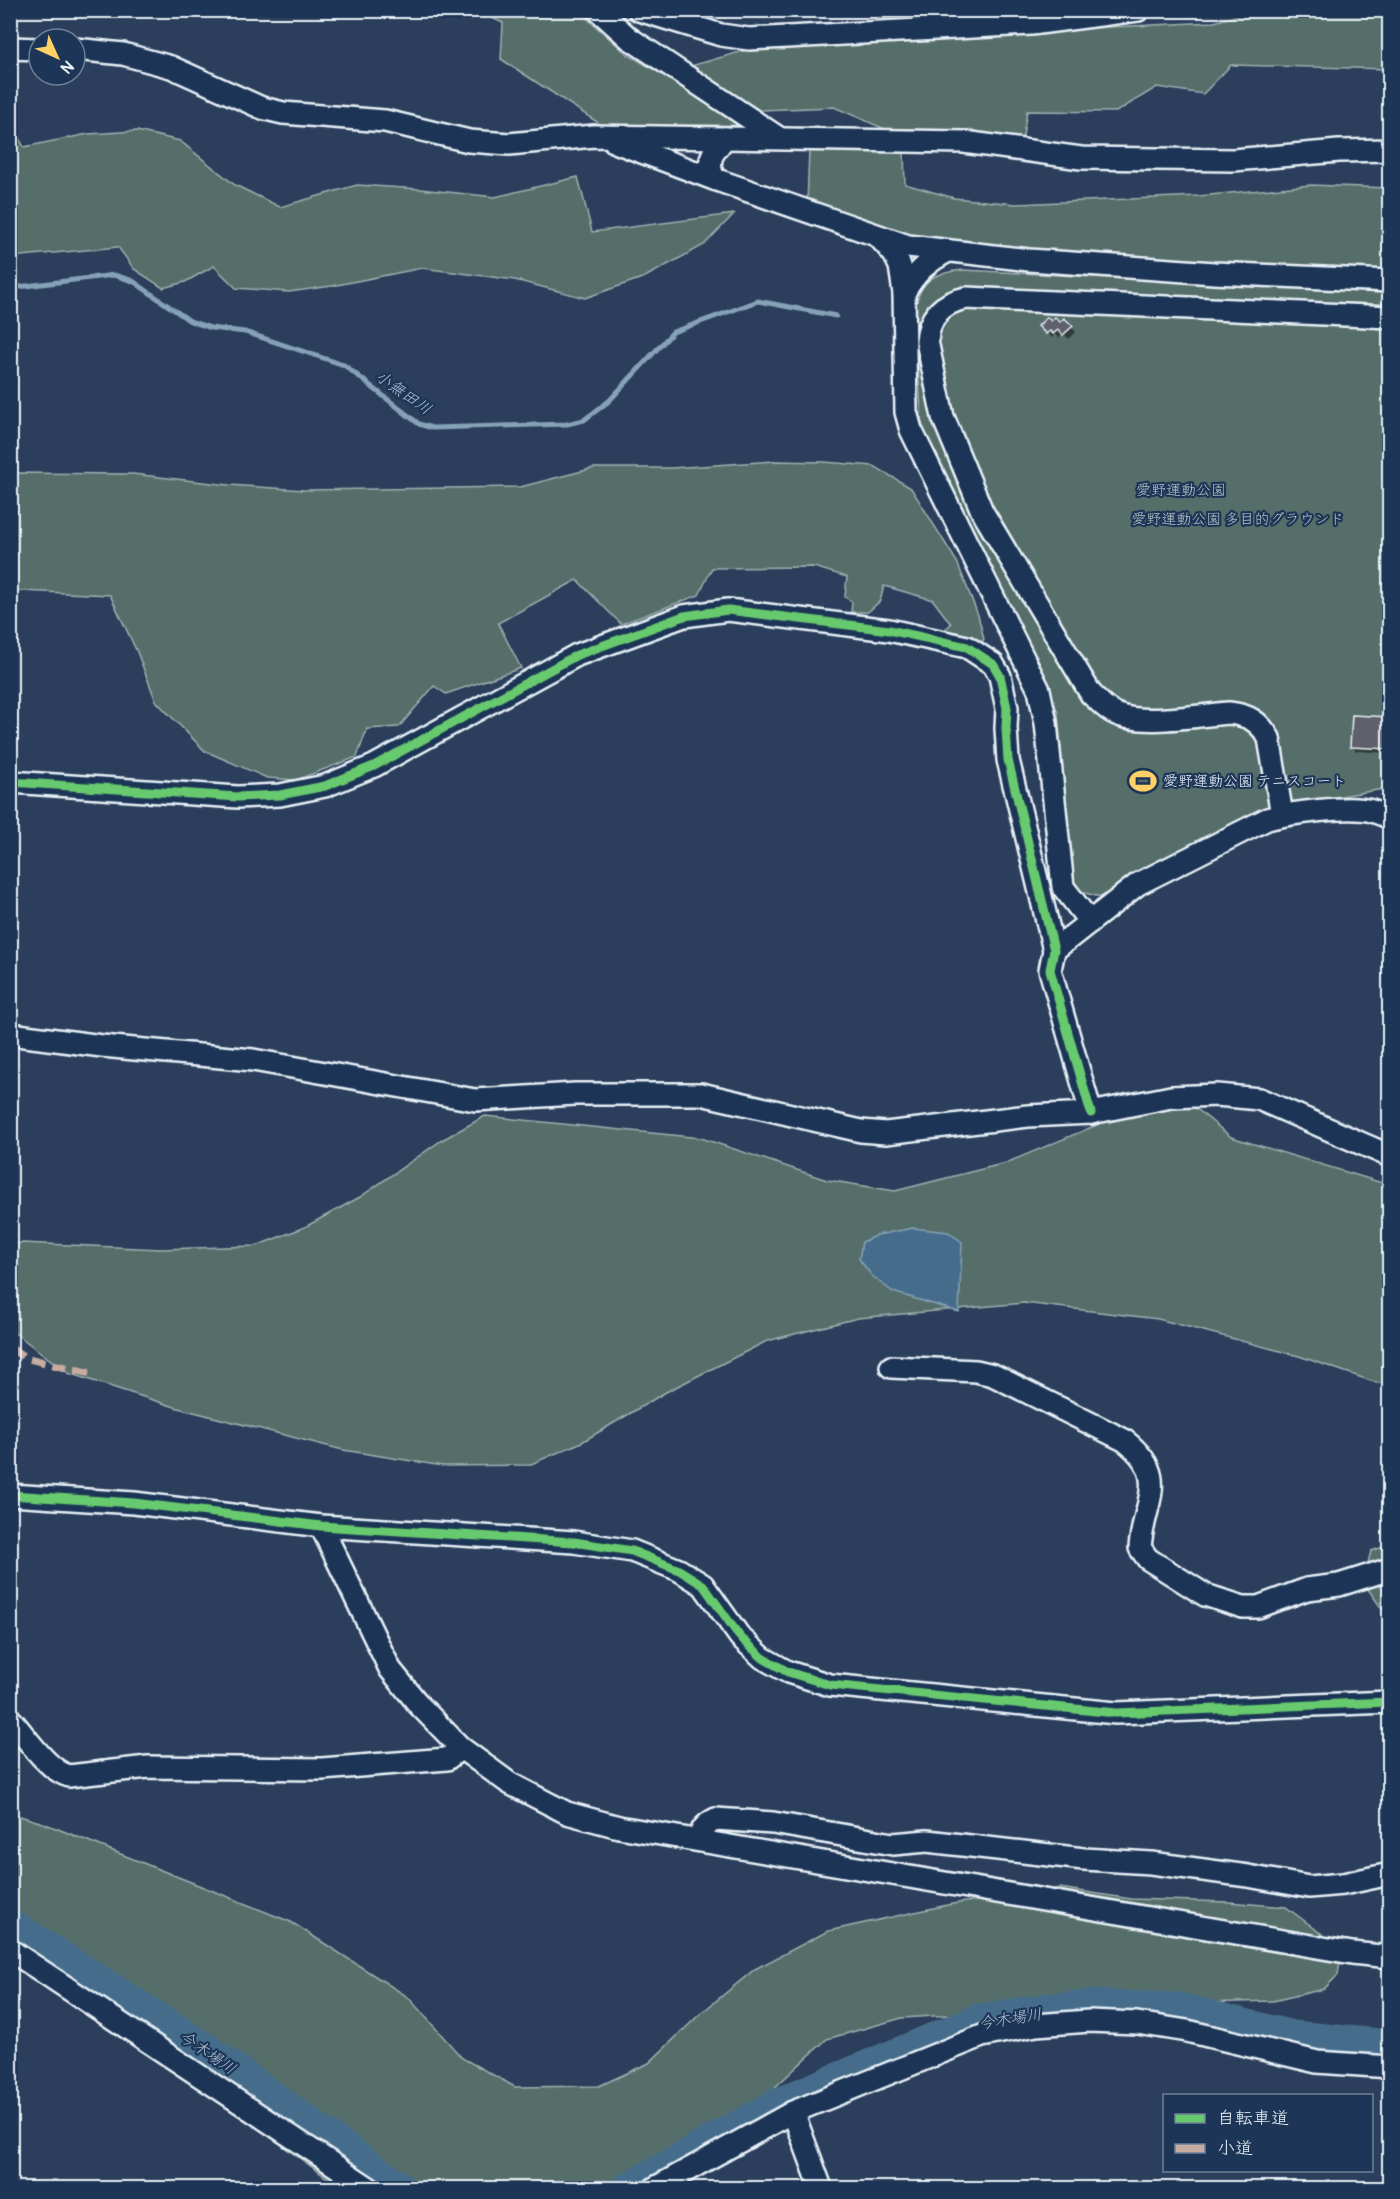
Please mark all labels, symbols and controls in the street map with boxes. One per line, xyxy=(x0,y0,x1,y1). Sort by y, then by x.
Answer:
north arrow xyxy=(27,27,87,87)
text: N xyxy=(56,56,78,78)
water label: 小無田川 xyxy=(371,366,435,419)
park label: 愛野運動公園 xyxy=(1136,481,1226,500)
park label: 愛野運動公園 多目的グラウンド xyxy=(1131,510,1345,529)
sports icon: 愛野運動公園 テニスコート xyxy=(1128,766,1158,796)
place label: 愛野運動公園 テニスコート xyxy=(1163,772,1347,791)
water label: 今木場川 xyxy=(977,2004,1043,2034)
water label: 今木場川 xyxy=(175,2027,240,2079)
legend xyxy=(1163,2094,1373,2172)
text: 自転車道 xyxy=(1217,2107,1289,2130)
text: 小道 xyxy=(1217,2137,1253,2160)

